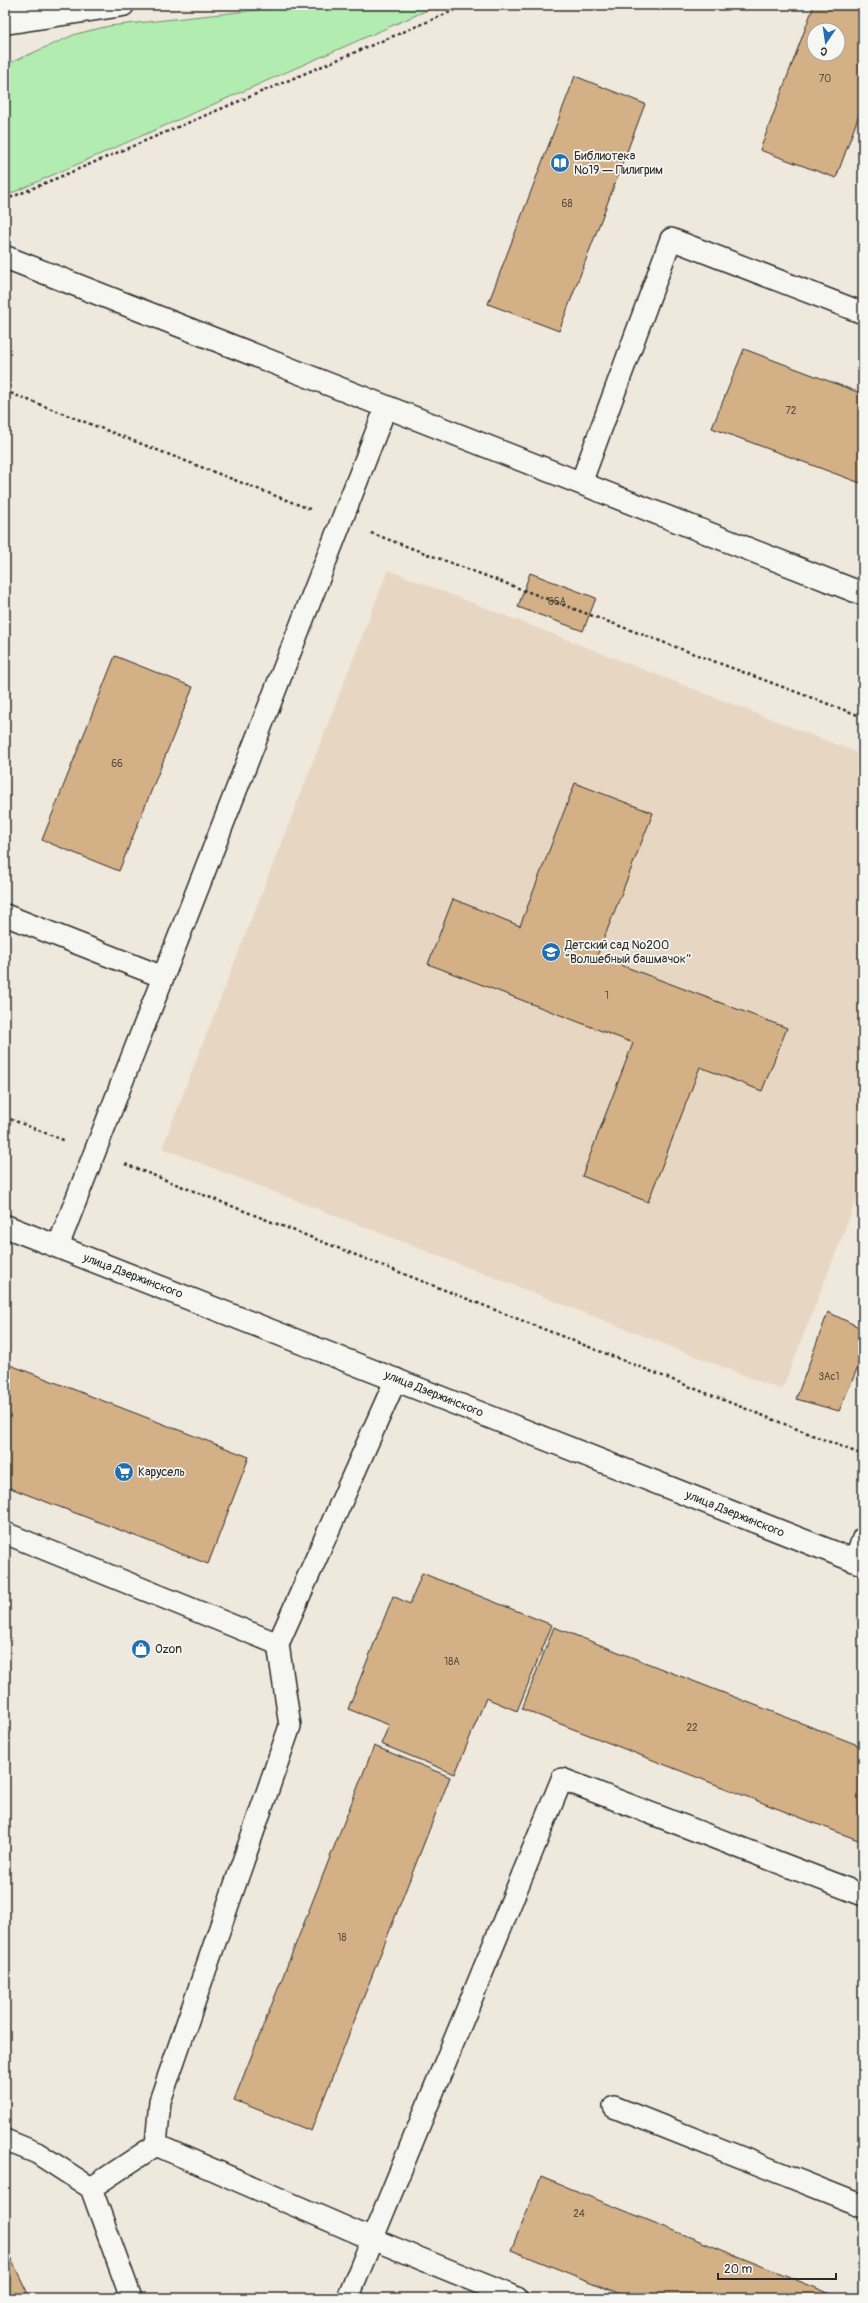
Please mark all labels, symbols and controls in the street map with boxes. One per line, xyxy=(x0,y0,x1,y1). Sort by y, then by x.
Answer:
north arrow xyxy=(806,22,846,62)
text: С xyxy=(819,44,829,58)
house number: 70 xyxy=(819,73,831,85)
place label: Библиотека №19 — Пилигрим xyxy=(574,149,663,178)
library icon: Библиотека №19 — Пилигрим xyxy=(549,152,571,174)
house number: 68 xyxy=(562,198,572,210)
house number: 72 xyxy=(786,405,797,417)
house number: 66А xyxy=(548,596,567,608)
house number: 66 xyxy=(111,758,123,770)
place label: Детский сад №200 “Волшебный башмачок” xyxy=(564,938,691,967)
school or university icon: Детский сад №200 “Волшебный башмачок” xyxy=(540,941,562,963)
house number: 1 xyxy=(605,990,609,1002)
street label: улица Дзержинского xyxy=(80,1250,185,1302)
street label: улица Дзержинского xyxy=(381,1367,486,1421)
house number: 3Ас1 xyxy=(818,1371,840,1383)
supermarket icon: Карусель xyxy=(113,1461,135,1483)
place label: Карусель xyxy=(138,1465,185,1480)
street label: улица Дзержинского xyxy=(682,1487,787,1541)
shop icon: Ozon xyxy=(130,1638,152,1660)
place label: Ozon xyxy=(155,1642,182,1657)
house number: 18А xyxy=(444,1656,460,1668)
house number: 22 xyxy=(686,1722,698,1734)
house number: 18 xyxy=(338,1932,346,1944)
house number: 24 xyxy=(573,2208,585,2220)
scale bar xyxy=(718,2255,836,2281)
text: 20 m xyxy=(724,2262,753,2277)

